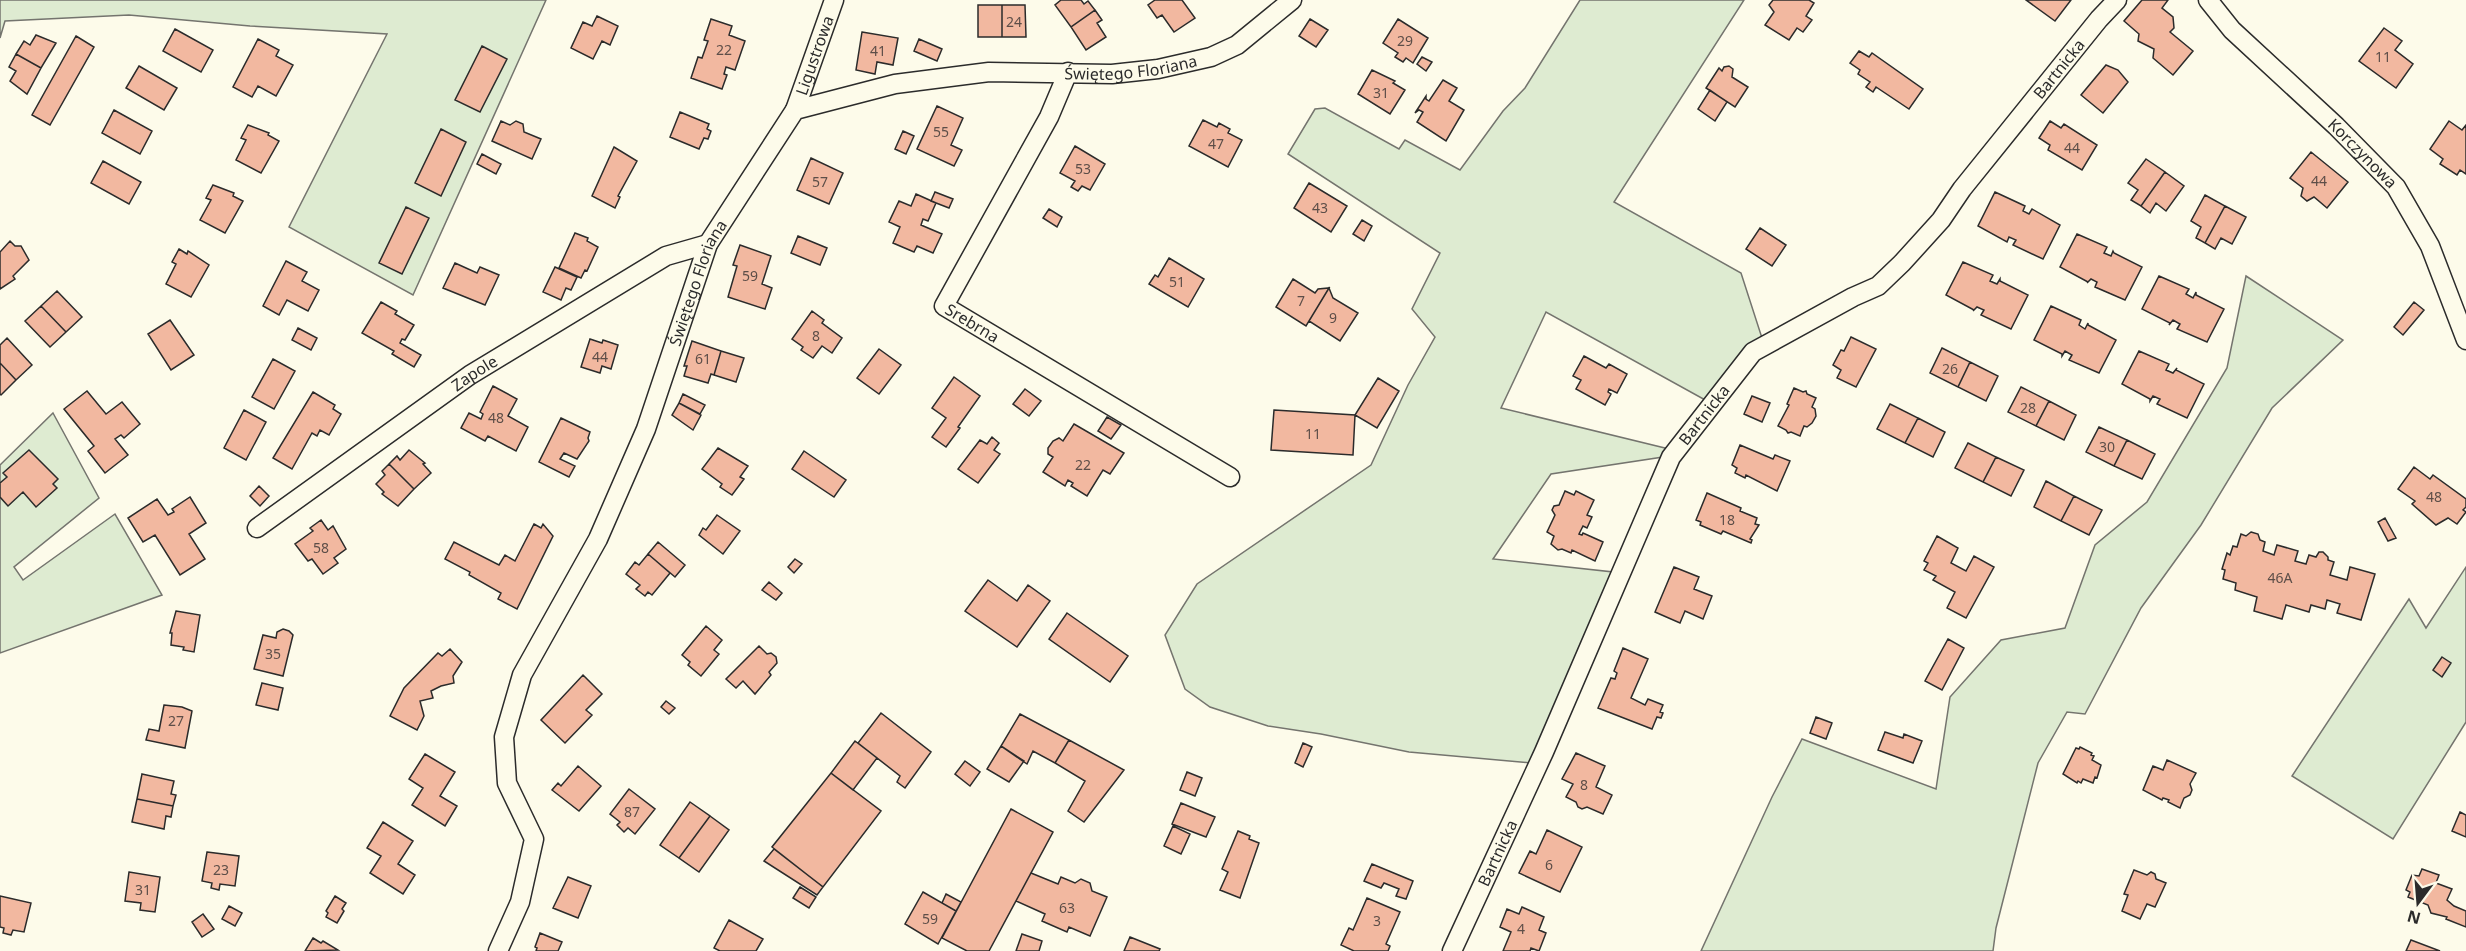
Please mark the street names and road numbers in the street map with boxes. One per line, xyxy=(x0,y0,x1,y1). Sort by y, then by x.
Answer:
street label: Ligustrowa xyxy=(790,13,839,98)
street label: Bartnicka xyxy=(2028,34,2090,104)
street label: Świętego Floriana xyxy=(1064,49,1199,85)
street label: Korczynowa xyxy=(2323,113,2402,193)
street label: Świętego Floriana xyxy=(664,215,732,349)
street label: Srebrna xyxy=(941,298,1003,348)
street label: Zapole xyxy=(447,350,501,396)
street label: Bartnicka xyxy=(1673,380,1735,450)
street label: Bartnicka xyxy=(1472,816,1522,890)

